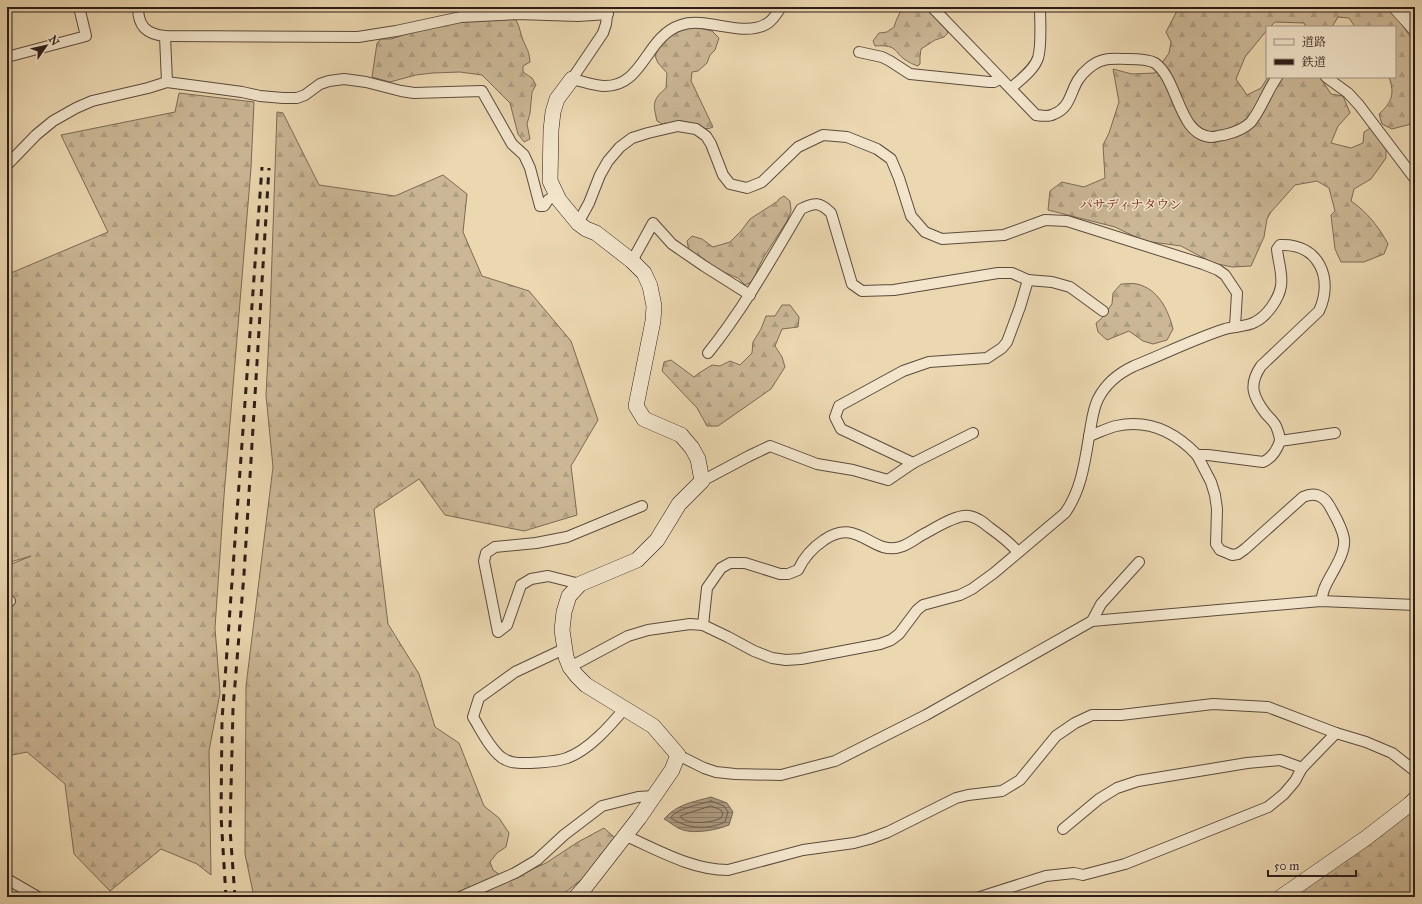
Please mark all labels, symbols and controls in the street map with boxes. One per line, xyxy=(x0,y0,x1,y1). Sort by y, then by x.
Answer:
north arrow xyxy=(26,26,66,66)
legend xyxy=(1266,26,1396,78)
text: N xyxy=(46,33,62,49)
text: 道路 xyxy=(1302,35,1326,49)
text: 鉄道 xyxy=(1301,55,1326,69)
district label: パサディナタウン xyxy=(1080,197,1182,213)
scale bar xyxy=(1268,852,1356,878)
text: 50 m xyxy=(1274,859,1299,873)

